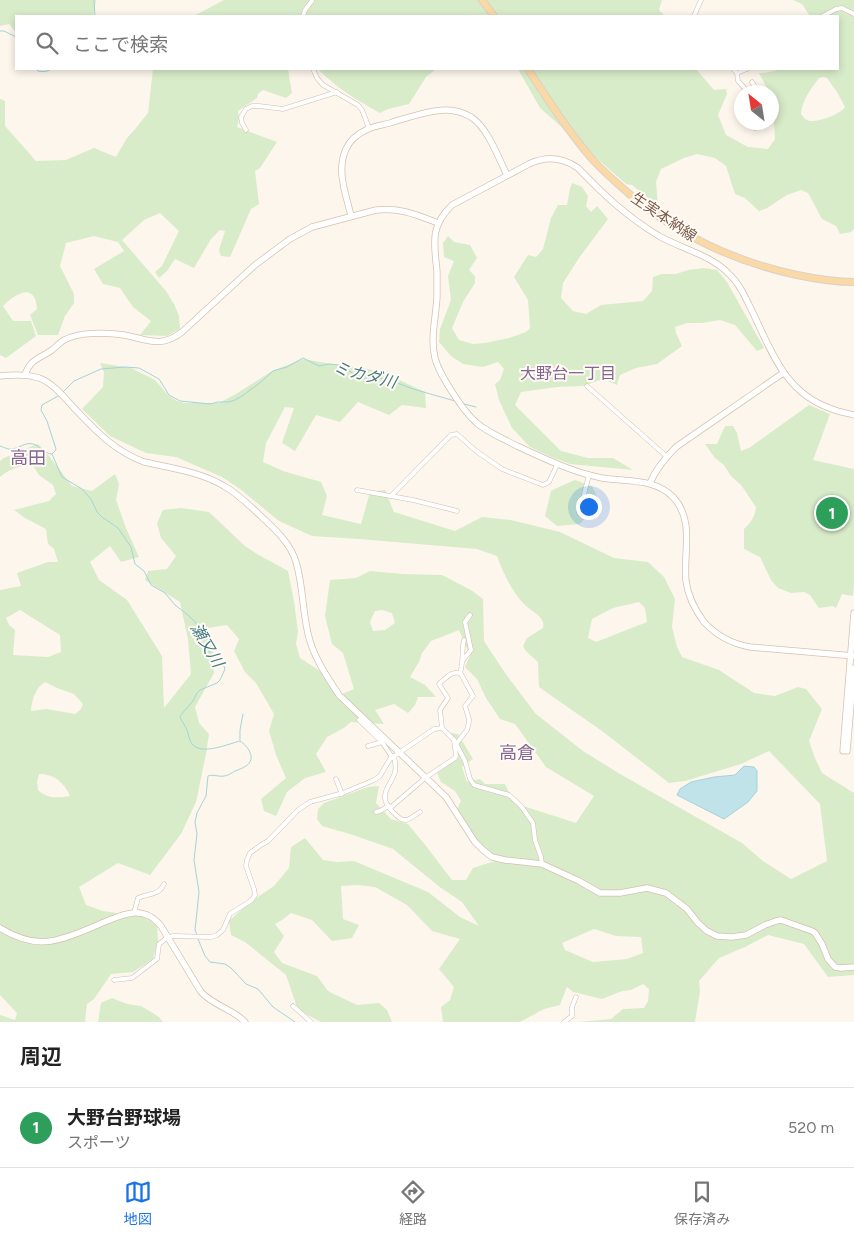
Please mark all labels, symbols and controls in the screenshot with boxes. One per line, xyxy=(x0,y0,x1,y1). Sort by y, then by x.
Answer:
search box xyxy=(15,15,839,70)
icon: search xyxy=(33,29,61,57)
text: ここで検索 xyxy=(73,33,168,56)
north arrow xyxy=(734,85,779,130)
street label: 生実本納線 xyxy=(628,189,700,245)
water label: ミカダ川 xyxy=(332,358,400,392)
district label: 大野台一丁目 xyxy=(520,364,616,383)
district label: 高田 xyxy=(10,447,46,469)
your location xyxy=(576,494,602,520)
pin: 1 xyxy=(816,494,848,532)
water label: 瀬又川 xyxy=(186,620,229,672)
district label: 高倉 xyxy=(499,742,535,764)
text: 周辺 xyxy=(20,1044,62,1069)
text: 大野台野球場 xyxy=(67,1106,181,1129)
text: 1 xyxy=(33,1118,39,1137)
text: 520 m xyxy=(788,1118,834,1137)
text: スポーツ xyxy=(67,1133,131,1152)
tab: 地図 xyxy=(124,1178,152,1228)
tab: 経路 xyxy=(399,1178,427,1228)
tab: 保存済み xyxy=(674,1178,730,1228)

